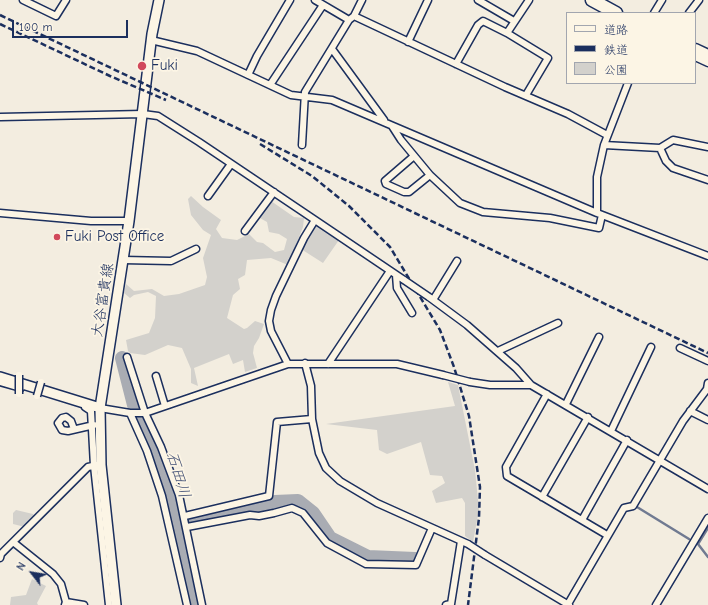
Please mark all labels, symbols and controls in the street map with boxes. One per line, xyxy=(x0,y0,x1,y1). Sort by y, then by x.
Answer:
scale bar xyxy=(14,12,130,38)
legend xyxy=(566,12,696,84)
text: 100 m xyxy=(19,20,52,34)
text: 道路 xyxy=(604,23,628,37)
text: 鉄道 xyxy=(604,43,628,57)
place label: Fuki xyxy=(151,57,178,75)
marker: Fuki xyxy=(136,60,148,72)
text: 公園 xyxy=(604,63,628,77)
place label: Fuki Post Office xyxy=(65,228,164,246)
marker: Fuki Post Office xyxy=(52,232,62,242)
street label: 大谷富貴線 xyxy=(88,262,118,338)
water label: 石田川 xyxy=(162,449,194,501)
north arrow xyxy=(12,553,52,593)
text: N xyxy=(14,560,29,573)

